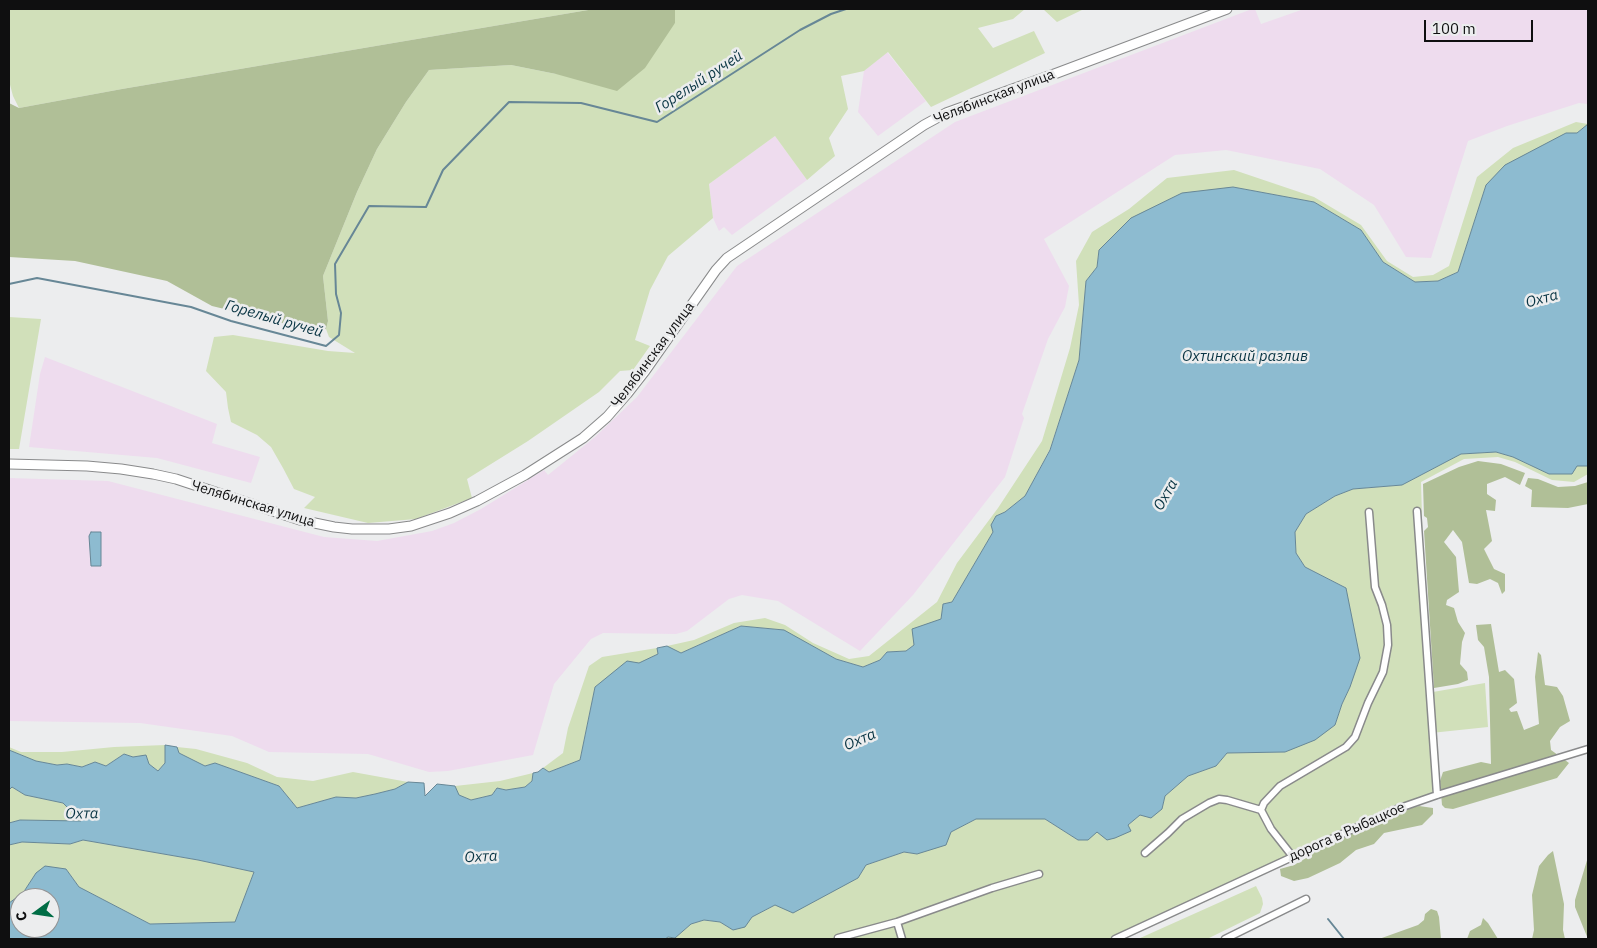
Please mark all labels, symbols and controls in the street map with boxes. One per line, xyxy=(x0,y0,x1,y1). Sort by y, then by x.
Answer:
scale bar xyxy=(1427,10,1536,42)
text: 100 m xyxy=(1432,19,1476,38)
water label: Горелый ручей xyxy=(652,47,746,117)
street label: Челябинская улица xyxy=(931,66,1057,128)
water label: Охта xyxy=(1524,286,1560,312)
water label: Горелый ручей xyxy=(223,296,325,342)
street label: Челябинская улица xyxy=(608,299,698,411)
water label: Охтинский разлив xyxy=(1182,348,1308,366)
water label: Охта xyxy=(1150,476,1182,514)
street label: Челябинская улица xyxy=(189,477,317,531)
water label: Охта xyxy=(841,725,879,755)
street label: дорога в Рыбацкое xyxy=(1286,799,1408,865)
water label: Охта xyxy=(65,805,99,823)
water label: Охта xyxy=(464,847,498,867)
north arrow xyxy=(10,888,60,938)
text: С xyxy=(12,910,31,923)

